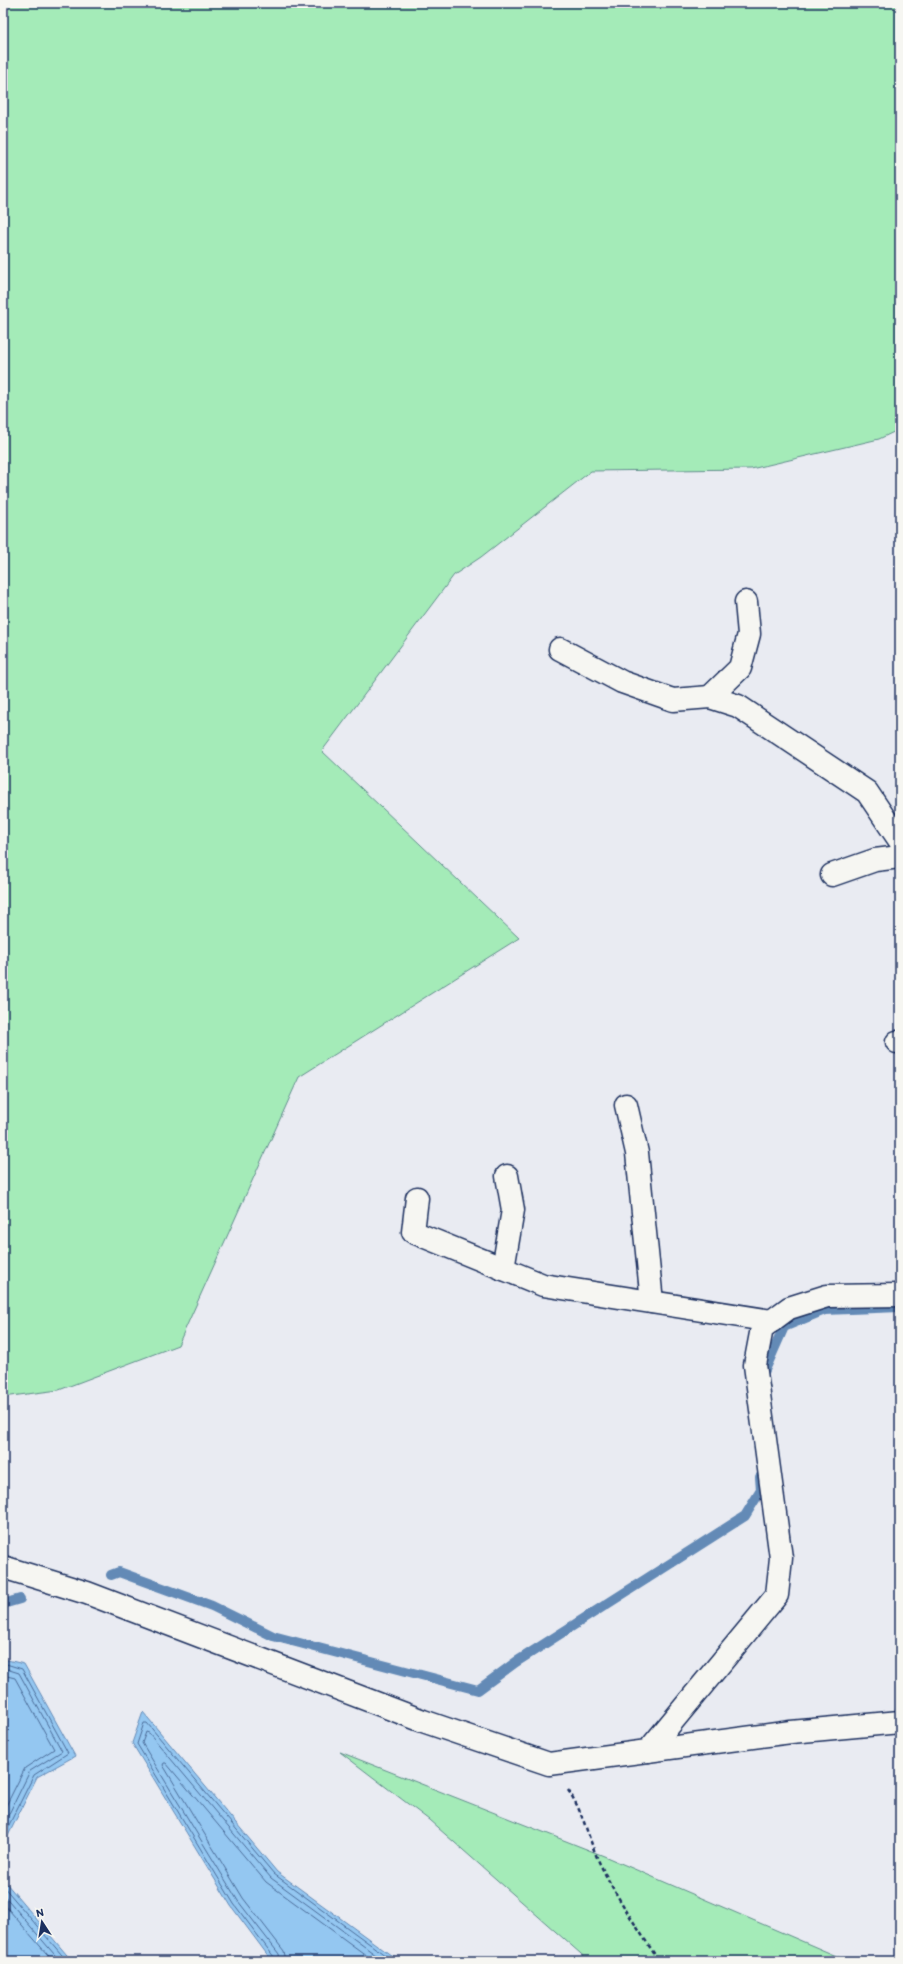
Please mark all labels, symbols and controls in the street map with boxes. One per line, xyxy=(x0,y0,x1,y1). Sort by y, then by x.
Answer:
north arrow xyxy=(22,1902,62,1942)
text: N xyxy=(35,1906,45,1920)

